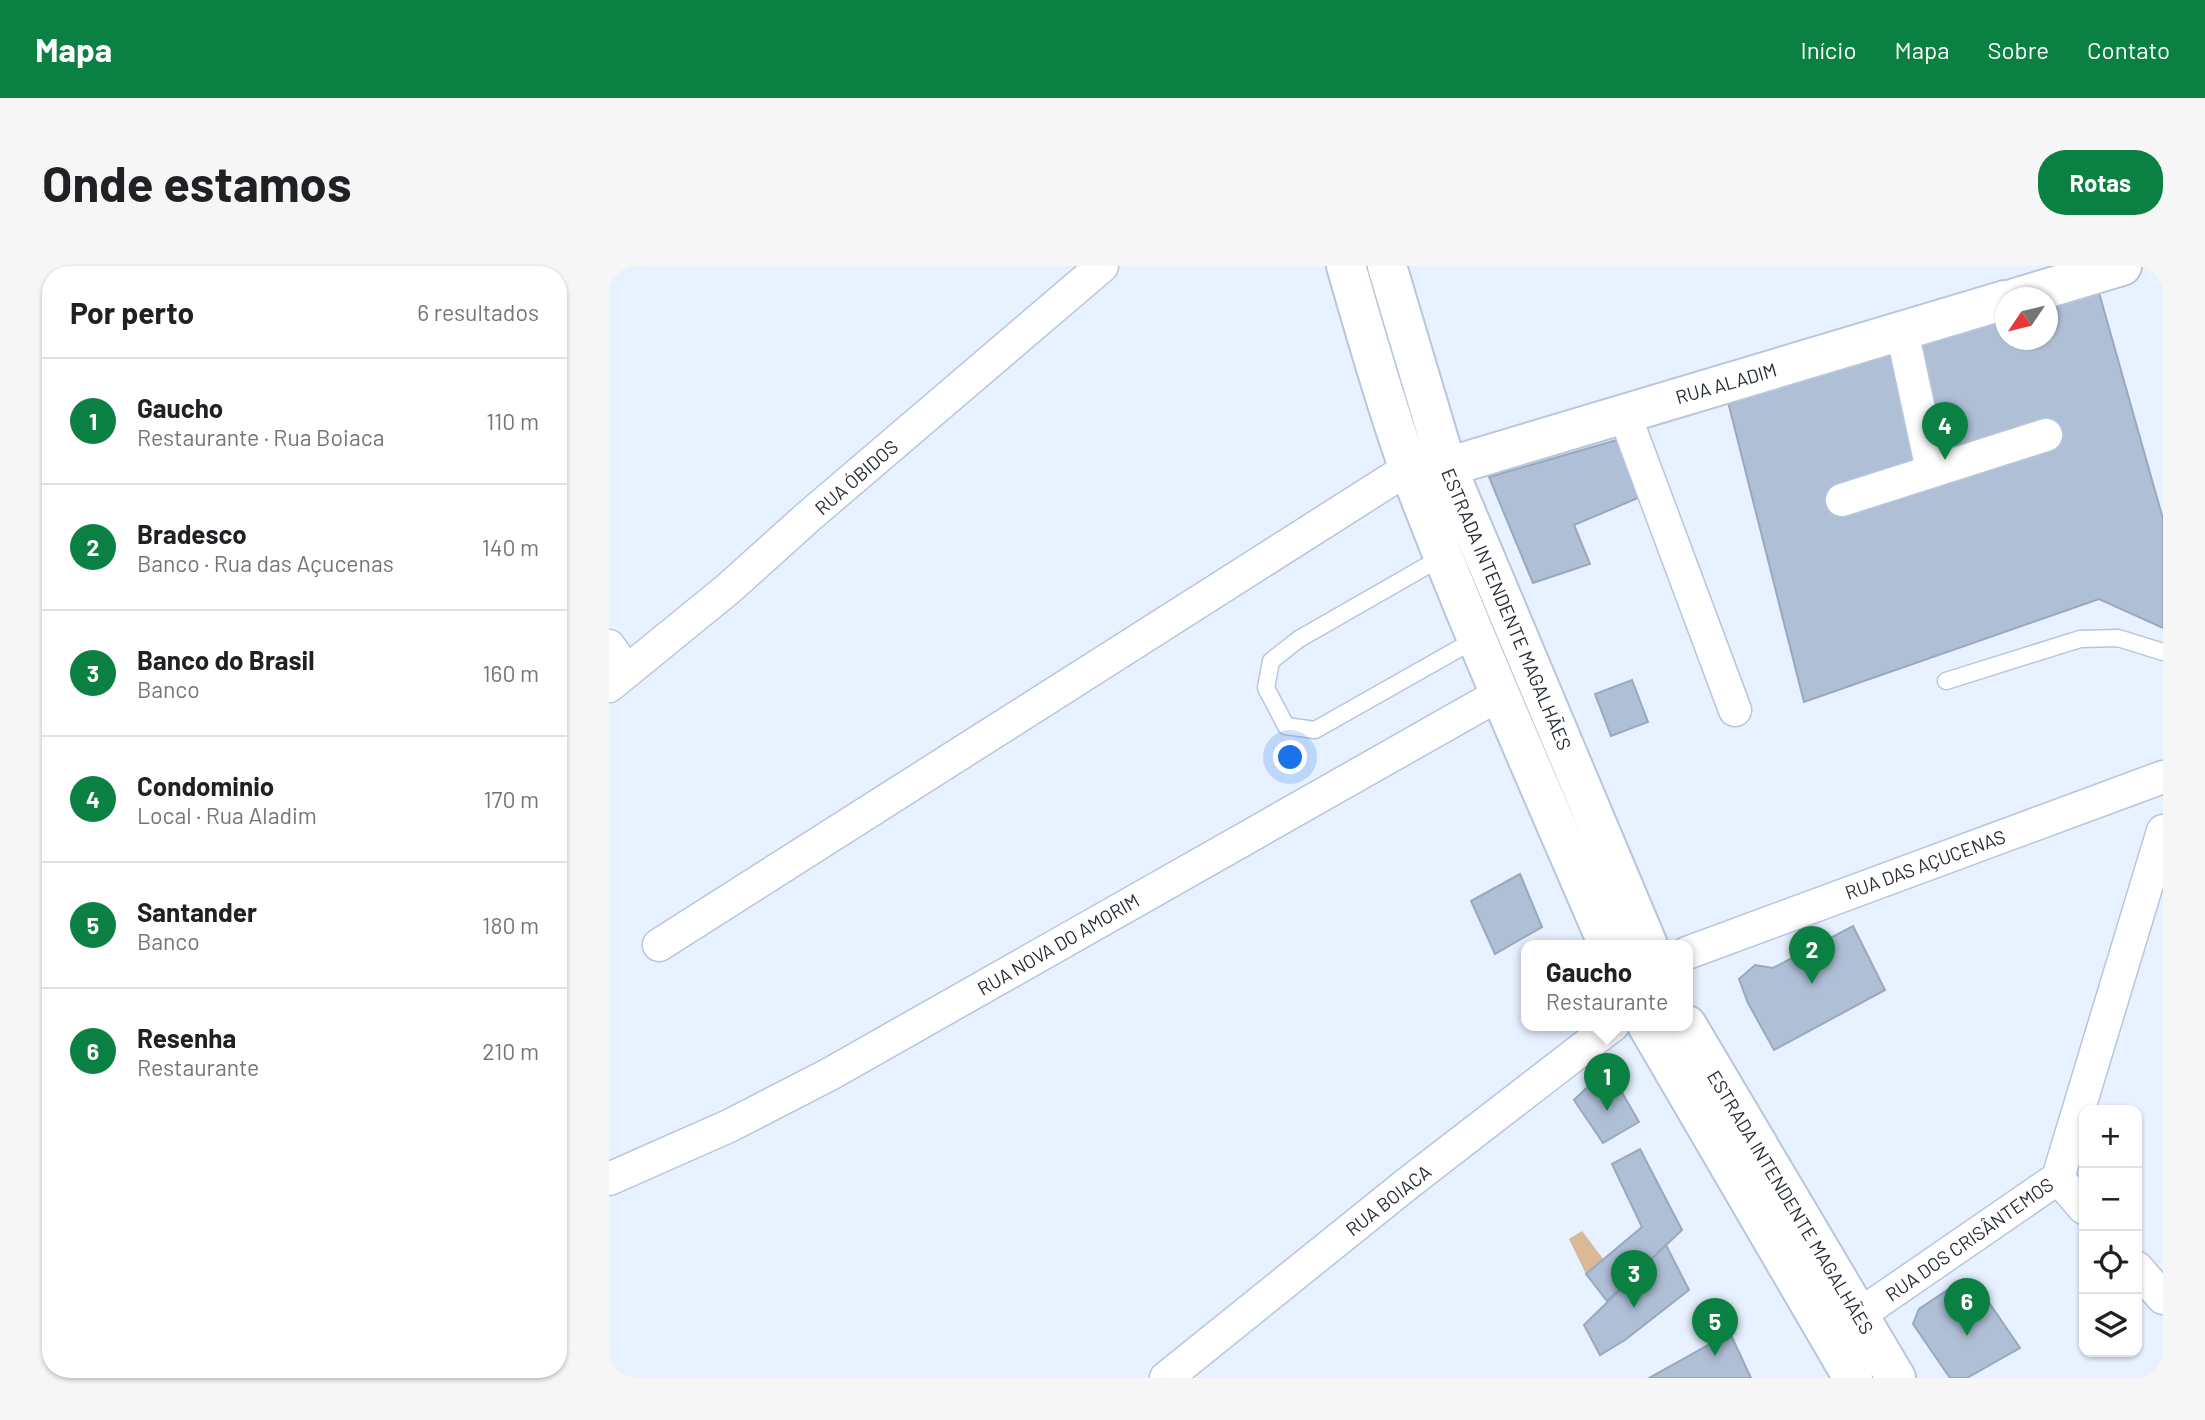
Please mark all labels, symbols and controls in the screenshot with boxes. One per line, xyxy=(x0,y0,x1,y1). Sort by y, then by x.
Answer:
text: Mapa xyxy=(35,29,112,69)
text: Início xyxy=(1801,35,1857,64)
text: Mapa xyxy=(1895,35,1949,64)
text: Sobre xyxy=(1987,35,2049,64)
text: Contato xyxy=(2087,35,2170,64)
button: Rotas xyxy=(2038,150,2163,215)
text: Onde estamos xyxy=(42,153,351,212)
north arrow xyxy=(1995,287,2058,350)
text: Por perto xyxy=(70,294,194,330)
text: 6 resultados xyxy=(417,298,539,326)
street label: RUA ALADIM xyxy=(1673,358,1779,408)
text: Gaucho xyxy=(137,392,223,423)
pin: 4 xyxy=(1922,402,1968,460)
text: 1 xyxy=(89,407,97,435)
text: 110 m xyxy=(486,407,539,435)
text: Restaurante · Rua Boiaca xyxy=(137,423,384,451)
street label: RUA ÓBIDOS xyxy=(810,435,902,519)
street label: ESTRADA INTENDENTE MAGALHÃES xyxy=(1437,465,1577,753)
text: Bradesco xyxy=(137,518,247,549)
text: 2 xyxy=(87,533,99,561)
text: 140 m xyxy=(482,533,539,561)
text: Banco · Rua das Açucenas xyxy=(137,549,394,577)
text: Banco do Brasil xyxy=(137,644,314,675)
text: 3 xyxy=(87,659,99,687)
text: 160 m xyxy=(482,659,539,687)
text: Banco xyxy=(137,675,200,703)
your location xyxy=(1273,740,1307,774)
text: Condominio xyxy=(137,770,274,801)
text: 4 xyxy=(86,785,100,813)
text: 170 m xyxy=(483,785,539,813)
text: Local · Rua Aladim xyxy=(137,801,317,829)
street label: RUA DAS AÇUCENAS xyxy=(1842,824,2008,904)
street label: RUA NOVA DO AMORIM xyxy=(973,888,1143,1000)
text: Santander xyxy=(137,896,257,927)
text: 5 xyxy=(87,911,99,939)
text: 180 m xyxy=(482,911,539,939)
pin: 2 xyxy=(1789,926,1835,984)
text: Banco xyxy=(137,927,200,955)
popup xyxy=(1521,940,1693,1031)
text: Gaucho xyxy=(1546,956,1632,987)
text: Restaurante xyxy=(1546,987,1668,1015)
text: Resenha xyxy=(137,1022,236,1053)
text: 6 xyxy=(87,1037,99,1065)
text: 210 m xyxy=(482,1037,539,1065)
text: Restaurante xyxy=(137,1053,259,1081)
pin: 1 xyxy=(1584,1053,1630,1111)
street label: ESTRADA INTENDENTE MAGALHÃES xyxy=(1703,1066,1879,1338)
map controls xyxy=(2079,1105,2142,1357)
button: + xyxy=(2079,1105,2142,1168)
street label: RUA BOIACA xyxy=(1341,1160,1435,1240)
button: − xyxy=(2079,1168,2142,1231)
street label: RUA DOS CRISÂNTEMOS xyxy=(1881,1172,2057,1306)
button: locate xyxy=(2079,1231,2142,1294)
pin: 3 xyxy=(1611,1250,1657,1308)
pin: 6 xyxy=(1944,1278,1990,1336)
button: layers xyxy=(2079,1294,2142,1357)
pin: 5 xyxy=(1692,1298,1738,1356)

